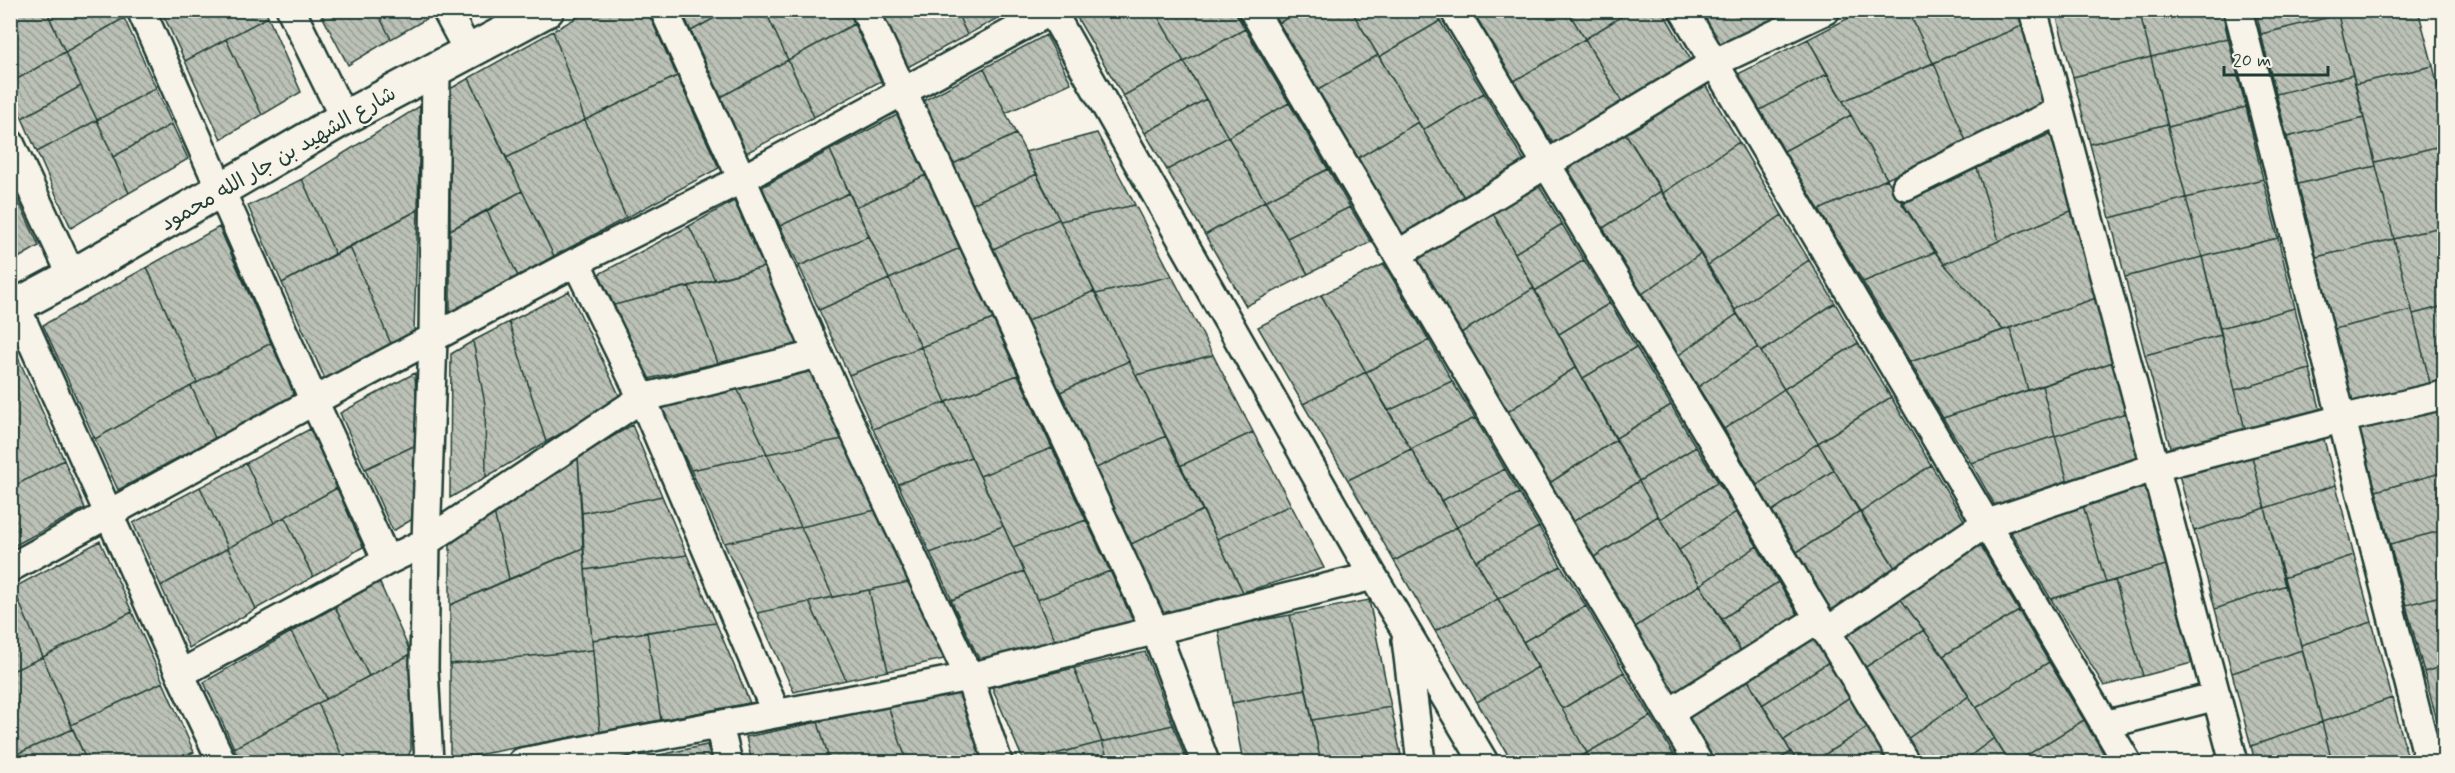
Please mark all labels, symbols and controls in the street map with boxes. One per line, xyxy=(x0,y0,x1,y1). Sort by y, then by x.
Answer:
scale bar xyxy=(2224,39,2328,77)
text: 20 m xyxy=(2233,49,2271,73)
street label: شارع الشهيد بن جار الله محمود xyxy=(156,80,401,238)

